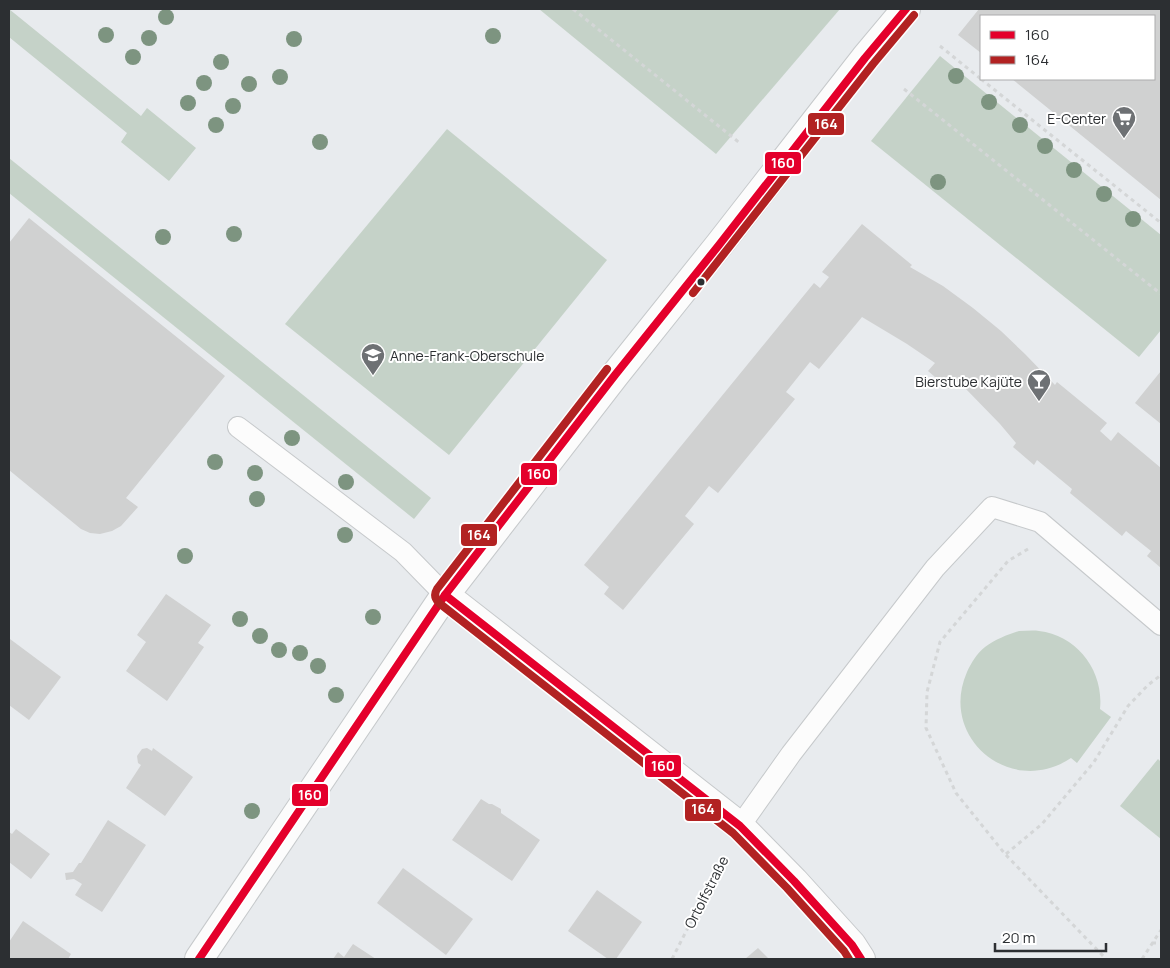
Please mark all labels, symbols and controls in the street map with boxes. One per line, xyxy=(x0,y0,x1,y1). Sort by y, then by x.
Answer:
legend xyxy=(980,15,1155,80)
text: 160 xyxy=(1025,24,1049,45)
text: 164 xyxy=(1025,49,1049,70)
supermarket icon: E-Center xyxy=(1111,105,1137,139)
place label: E-Center xyxy=(1047,109,1106,128)
line badge: 164 xyxy=(807,112,845,136)
text: 164 xyxy=(814,114,838,133)
line badge: 160 xyxy=(764,151,802,175)
text: 160 xyxy=(771,153,795,172)
unlabelled marker xyxy=(696,277,706,287)
school or university icon: Anne-Frank-Oberschule xyxy=(360,342,386,376)
place label: Anne-Frank-Oberschule xyxy=(390,346,544,365)
bar icon: Bierstube Kajüte xyxy=(1026,368,1052,402)
place label: Bierstube Kajüte xyxy=(915,372,1022,391)
line badge: 160 xyxy=(520,462,558,486)
text: 160 xyxy=(527,464,551,483)
line badge: 164 xyxy=(460,523,498,547)
text: 164 xyxy=(467,525,491,544)
line badge: 160 xyxy=(644,754,682,778)
text: 160 xyxy=(651,756,675,775)
line badge: 160 xyxy=(291,783,329,807)
text: 160 xyxy=(298,785,322,804)
line badge: 164 xyxy=(684,798,722,822)
text: 164 xyxy=(691,799,715,818)
street label: Ortolfstraße xyxy=(680,852,732,932)
scale bar xyxy=(995,920,1106,952)
text: 20 m xyxy=(1002,927,1035,948)

